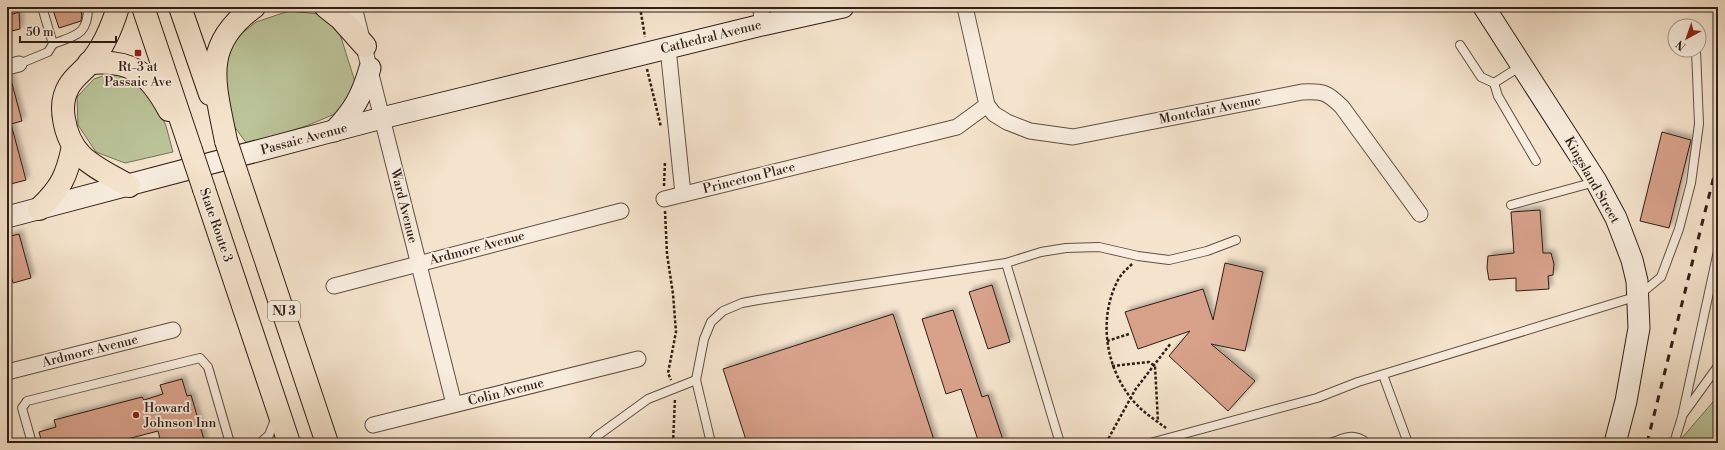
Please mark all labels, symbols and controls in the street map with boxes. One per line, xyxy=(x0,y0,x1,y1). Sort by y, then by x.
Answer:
street label: Cathedral Avenue xyxy=(659,17,764,57)
scale bar xyxy=(20,18,116,44)
north arrow xyxy=(1667,18,1707,58)
text: 50 m xyxy=(26,25,54,40)
text: N xyxy=(1673,37,1689,53)
marker: Rt-3 at Passaic Ave xyxy=(133,48,143,58)
place label: Rt-3 at Passaic Ave xyxy=(104,59,172,90)
street label: Montclair Avenue xyxy=(1158,92,1263,128)
street label: Passaic Avenue xyxy=(259,120,350,158)
street label: Kingsland Street xyxy=(1561,134,1623,227)
street label: Princeton Place xyxy=(701,159,797,197)
street label: Ward Avenue xyxy=(387,166,421,245)
street label: State Route 3 xyxy=(196,186,236,264)
street label: Ardmore Avenue xyxy=(427,227,527,269)
road number: NJ 3 xyxy=(268,301,300,321)
street label: Ardmore Avenue xyxy=(39,331,140,371)
street label: Colin Avenue xyxy=(466,375,546,409)
place label: Howard Johnson Inn xyxy=(143,400,216,431)
marker: Howard Johnson Inn xyxy=(131,410,141,420)

